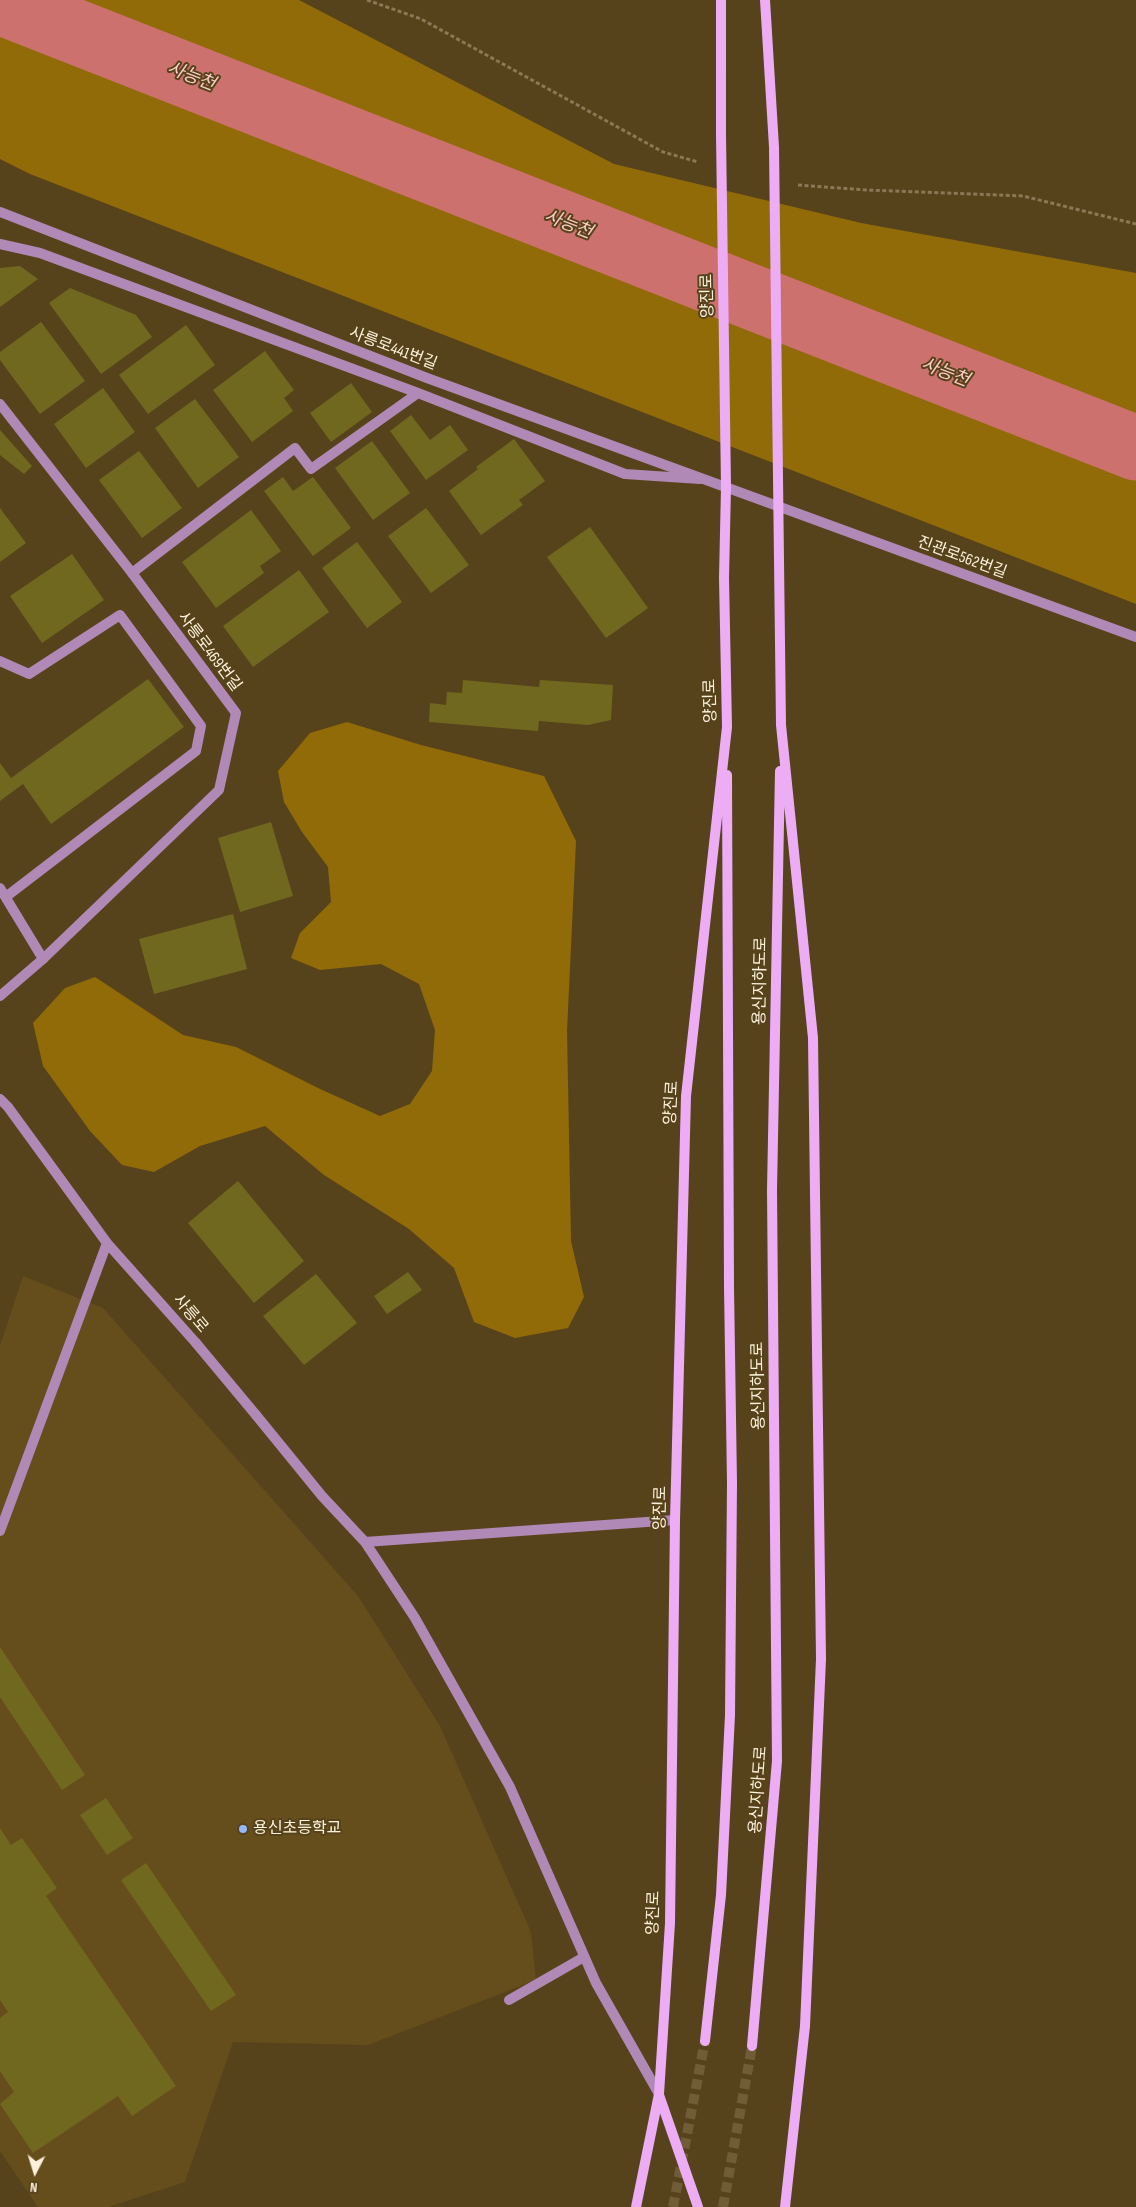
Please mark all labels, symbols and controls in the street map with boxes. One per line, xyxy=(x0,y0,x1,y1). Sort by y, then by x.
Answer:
water label: 사능천 xyxy=(164,58,218,96)
water label: 사능천 xyxy=(541,206,595,244)
street label: 양진로 xyxy=(698,274,718,318)
street label: 사릉로441번길 xyxy=(346,323,440,375)
water label: 사능천 xyxy=(918,354,972,392)
street label: 진관로562번길 xyxy=(915,533,1009,583)
street label: 사릉로469번길 xyxy=(173,609,245,695)
street label: 양진로 xyxy=(701,679,721,723)
street label: 용신지하도로 xyxy=(751,937,771,1025)
street label: 양진로 xyxy=(661,1080,683,1126)
street label: 사릉로 xyxy=(168,1291,212,1337)
street label: 용신지하도로 xyxy=(749,1342,769,1430)
street label: 양진로 xyxy=(651,1486,671,1530)
street label: 용신지하도로 xyxy=(746,1745,772,1835)
place label: 용신초등학교 xyxy=(253,1819,341,1839)
marker: 용신초등학교 xyxy=(237,1823,249,1835)
street label: 양진로 xyxy=(644,1891,664,1935)
north arrow xyxy=(10,2147,60,2197)
text: N xyxy=(29,2179,38,2196)

